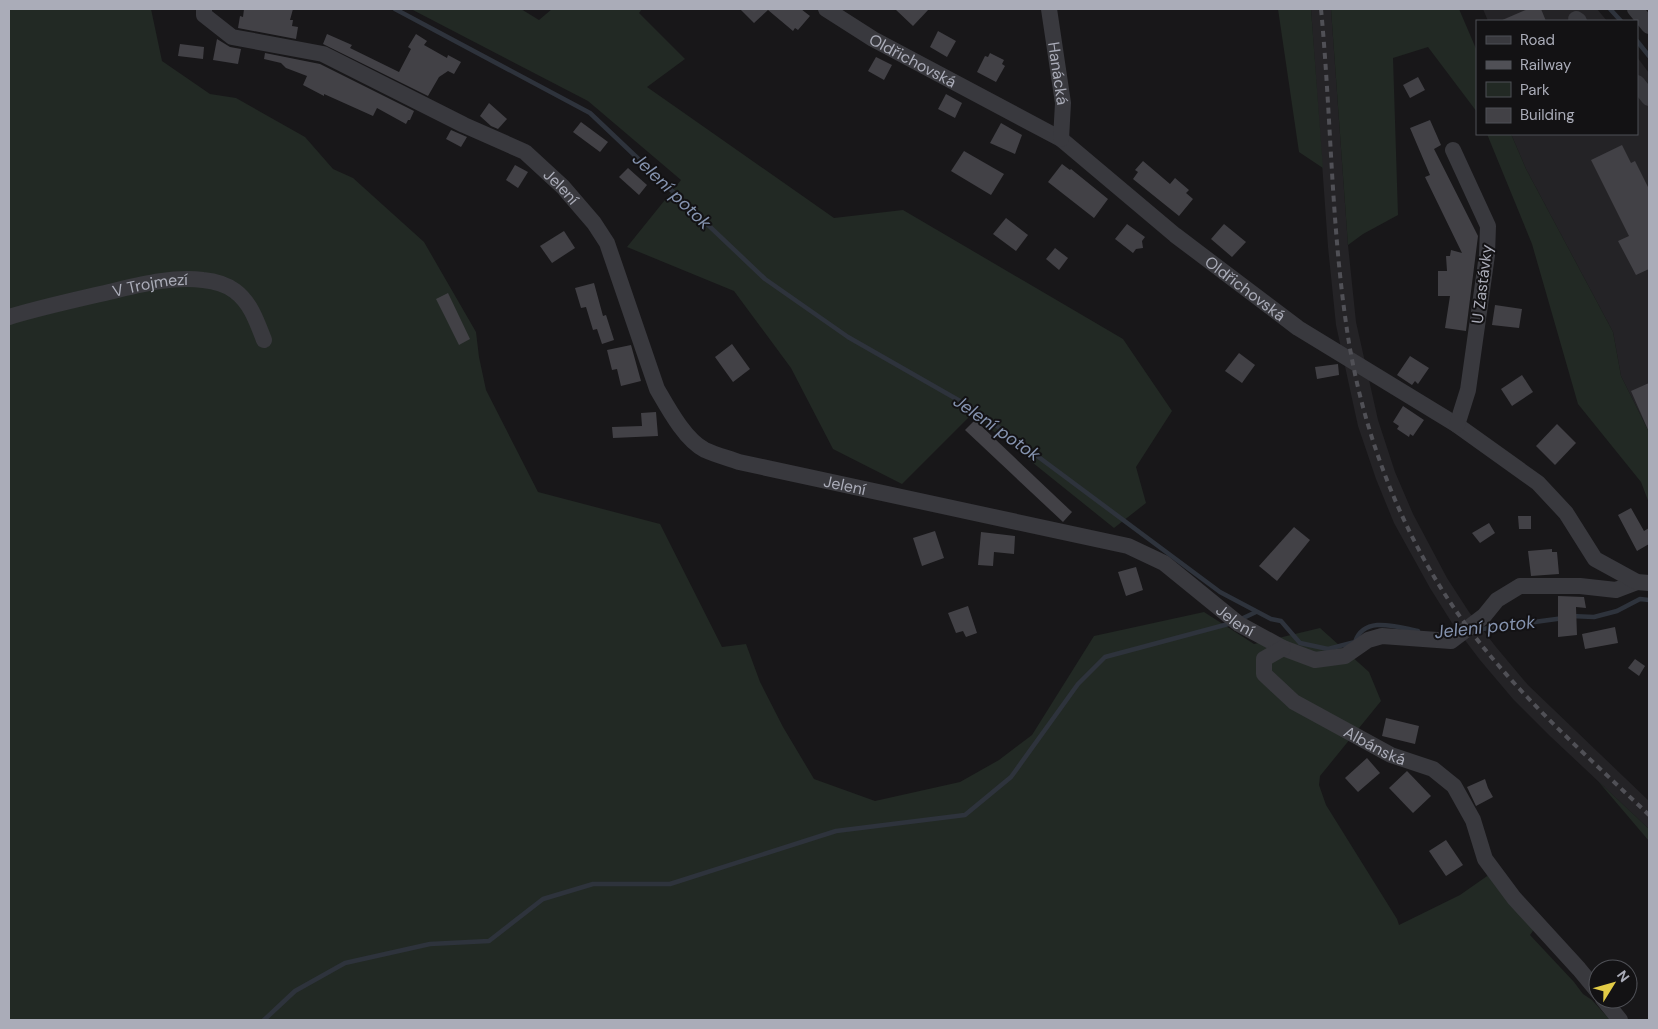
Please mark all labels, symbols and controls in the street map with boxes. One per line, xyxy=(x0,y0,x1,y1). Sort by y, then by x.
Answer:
legend xyxy=(1476,20,1638,135)
street label: Oldřichovská xyxy=(866,28,960,92)
text: Road xyxy=(1520,30,1555,50)
street label: Hanácká xyxy=(1044,40,1074,106)
text: Railway xyxy=(1520,55,1572,75)
text: Park xyxy=(1520,80,1550,100)
text: Building xyxy=(1520,105,1575,125)
water label: Jelení potok xyxy=(627,147,717,235)
street label: Jelení xyxy=(539,164,584,209)
street label: U Zastávky xyxy=(1467,243,1497,325)
street label: Oldřichovská xyxy=(1201,251,1290,326)
street label: V Trojmezí xyxy=(110,269,188,301)
water label: Jelení potok xyxy=(949,389,1046,467)
street label: Jelení xyxy=(822,470,868,500)
street label: Jelení xyxy=(1212,599,1259,641)
water label: Jelení potok xyxy=(1433,610,1537,644)
street label: Albánská xyxy=(1340,721,1408,770)
north arrow xyxy=(1588,959,1638,1009)
text: N xyxy=(1613,967,1634,986)

